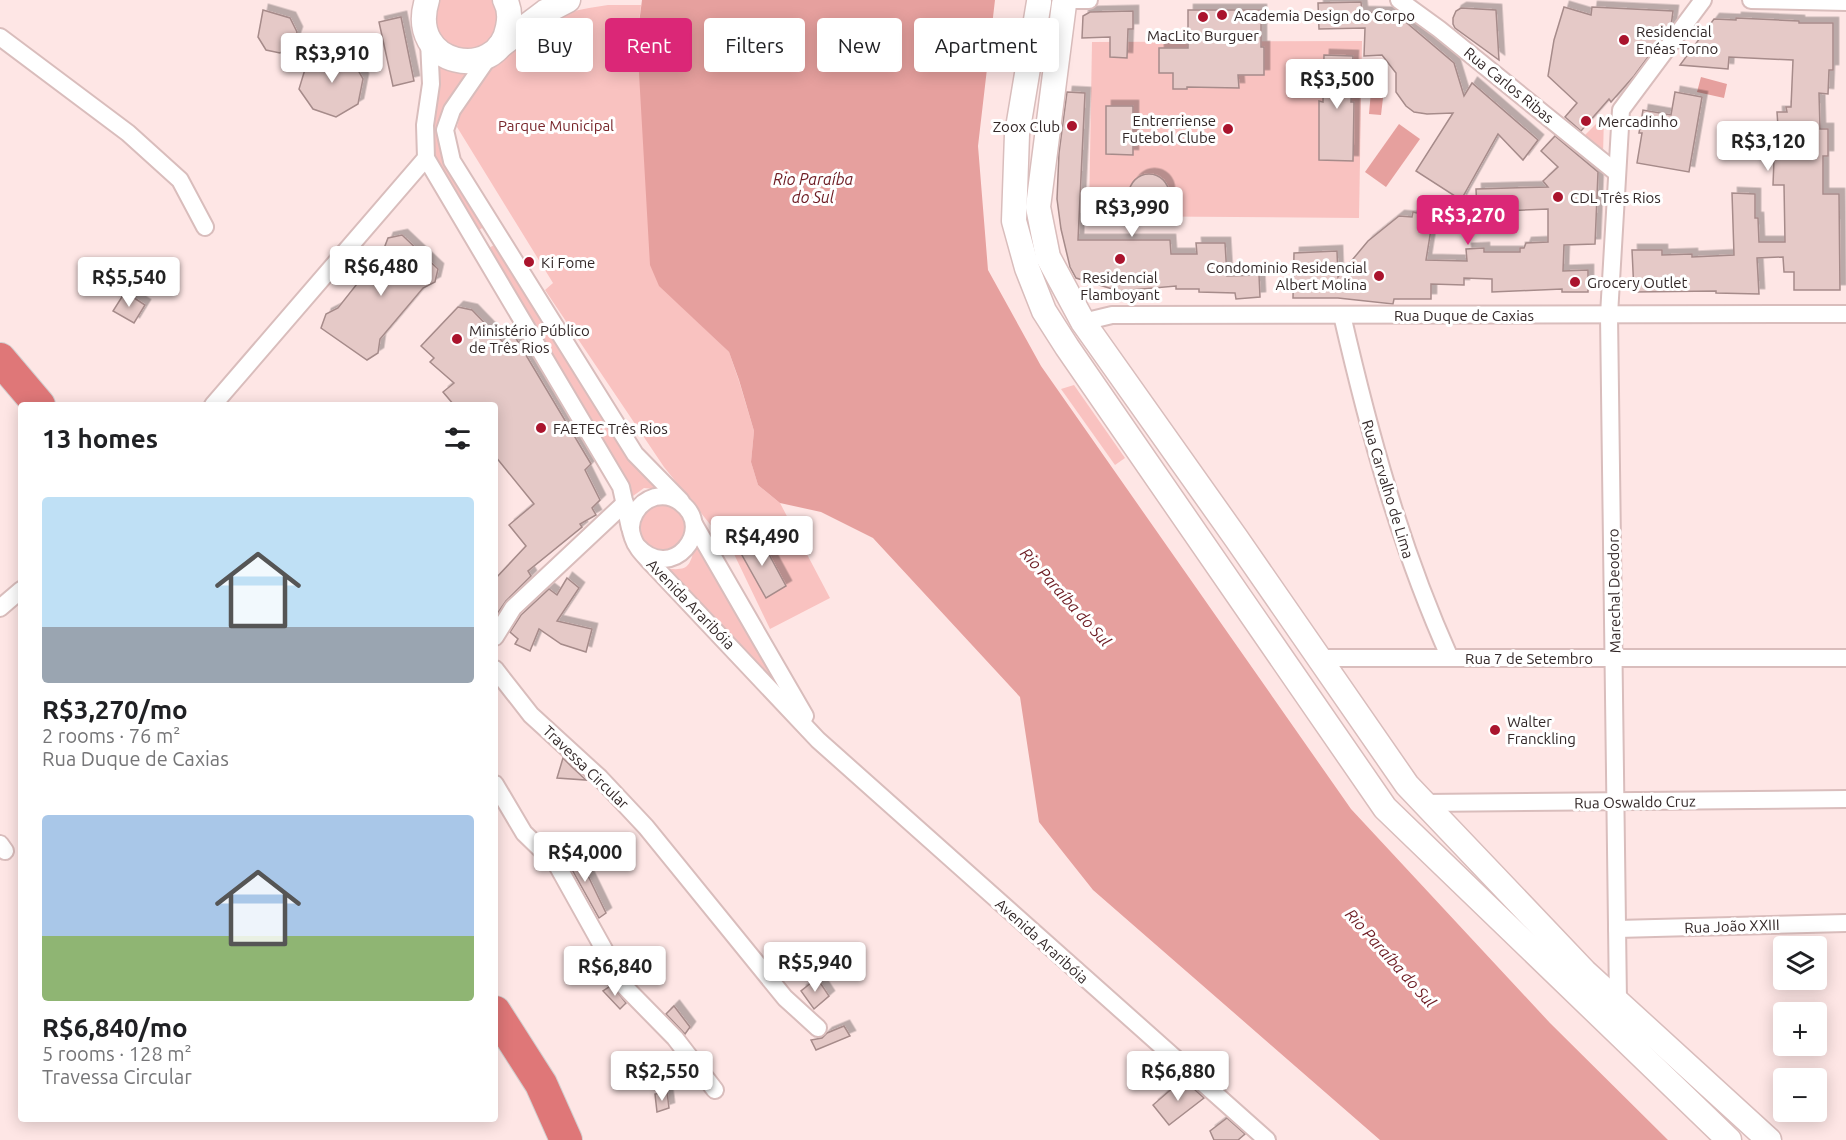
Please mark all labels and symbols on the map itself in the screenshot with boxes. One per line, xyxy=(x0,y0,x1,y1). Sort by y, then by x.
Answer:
place label: Academia Design do Corpo xyxy=(1234,7,1415,24)
marker: Academia Design do Corpo xyxy=(1215,8,1229,22)
marker: MacLito Burguer xyxy=(1196,10,1210,24)
place label: Residencial Enéas Torno xyxy=(1636,23,1718,57)
place label: MacLito Burguer xyxy=(1147,27,1259,44)
pin: R$3,910 xyxy=(277,33,387,84)
marker: Residencial Enéas Torno xyxy=(1617,33,1631,47)
street label: Rua Carlos Ribas xyxy=(1461,44,1557,126)
pin: R$3,500 xyxy=(1282,59,1392,110)
place label: Entrerriense Futebol Clube xyxy=(1122,112,1216,146)
place label: Mercadinho xyxy=(1598,113,1678,130)
marker: Mercadinho xyxy=(1579,114,1593,128)
park label: Parque Municipal xyxy=(498,117,614,134)
place label: Zoox Club xyxy=(993,118,1060,135)
marker: Zoox Club xyxy=(1065,119,1079,133)
pin: R$3,120 xyxy=(1713,121,1823,172)
marker: Entrerriense Futebol Clube xyxy=(1221,122,1235,136)
water label: Rio Paraíba do Sul xyxy=(773,170,853,206)
pin: R$3,990 xyxy=(1077,187,1187,238)
place label: CDL Três Rios xyxy=(1570,189,1661,206)
marker: CDL Três Rios xyxy=(1551,190,1565,204)
pin: R$3,270 xyxy=(1413,195,1523,246)
pin: R$6,480 xyxy=(326,246,436,297)
marker: Residencial Flamboyant xyxy=(1113,252,1127,266)
place label: Ki Fome xyxy=(541,254,595,271)
marker: Ki Fome xyxy=(522,255,536,269)
pin: R$5,540 xyxy=(74,257,184,308)
place label: Condominio Residencial Albert Molina xyxy=(1206,259,1367,293)
place label: Residencial Flamboyant xyxy=(1080,269,1160,303)
marker: Condominio Residencial Albert Molina xyxy=(1372,269,1386,283)
place label: Grocery Outlet xyxy=(1587,274,1688,291)
marker: Grocery Outlet xyxy=(1568,275,1582,289)
street label: Rua Duque de Caxias xyxy=(1394,307,1534,324)
place label: Ministério Público de Três Rios xyxy=(469,322,590,356)
marker: Ministério Público de Três Rios xyxy=(450,332,464,346)
street label: Rua Carvalho de Lima xyxy=(1359,418,1417,560)
place label: FAETEC Três Rios xyxy=(553,420,668,437)
marker: FAETEC Três Rios xyxy=(534,421,548,435)
pin: R$4,490 xyxy=(707,516,817,567)
street label: Marechal Deodoro xyxy=(1604,528,1624,654)
water label: Rio Paraíba do Sul xyxy=(1017,544,1115,650)
street label: Avenida Araribóia xyxy=(644,555,738,653)
street label: Rua 7 de Setembro xyxy=(1465,650,1593,667)
place label: Walter Franckling xyxy=(1507,713,1576,747)
street label: Travessa Circular xyxy=(540,722,633,812)
marker: Walter Franckling xyxy=(1488,723,1502,737)
street label: Rua Oswaldo Cruz xyxy=(1574,792,1696,812)
pin: R$4,000 xyxy=(530,832,640,883)
street label: Avenida Araribóia xyxy=(992,895,1092,987)
water label: Rio Paraíba do Sul xyxy=(1342,905,1440,1011)
street label: Rua João XXIII xyxy=(1684,916,1780,936)
pin: R$5,940 xyxy=(760,942,870,993)
pin: R$6,840 xyxy=(560,946,670,997)
pin: R$2,550 xyxy=(607,1051,717,1102)
pin: R$6,880 xyxy=(1123,1051,1233,1102)

